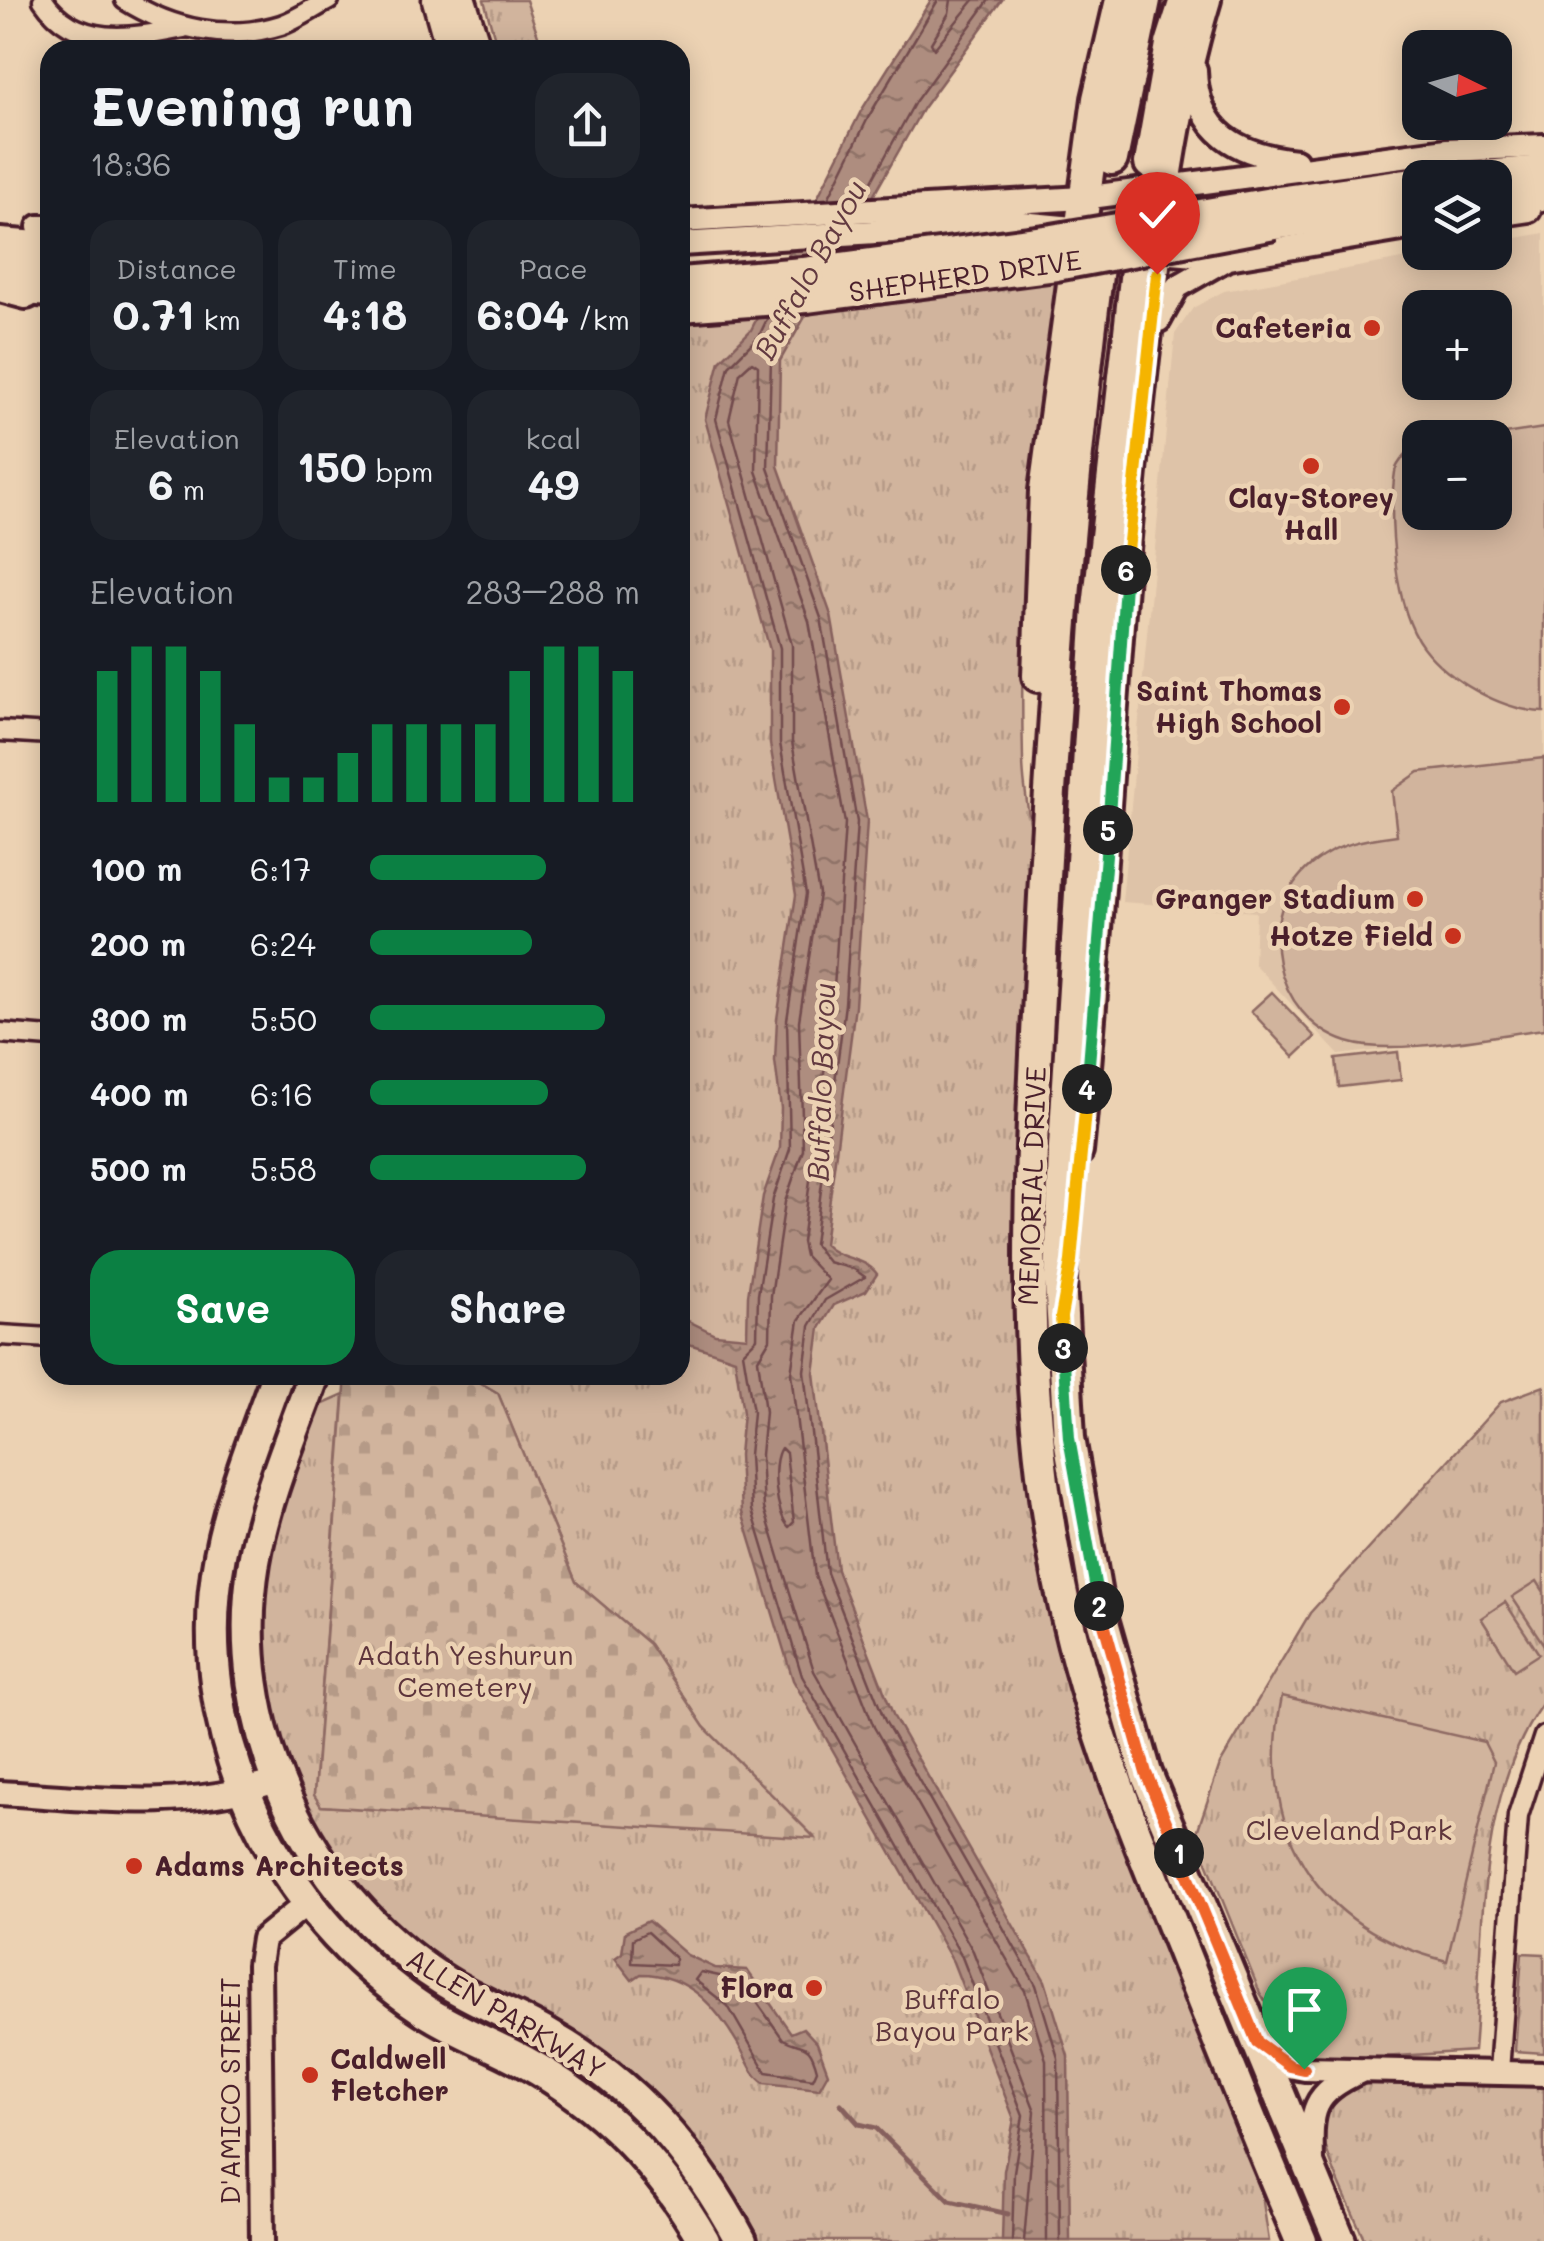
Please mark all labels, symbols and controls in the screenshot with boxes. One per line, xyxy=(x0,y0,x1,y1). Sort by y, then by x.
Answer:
north arrow xyxy=(1402,30,1512,140)
map controls xyxy=(1402,30,1512,530)
text: Evening run xyxy=(90,68,414,140)
button: share xyxy=(535,73,640,178)
text: 18:36 xyxy=(90,142,172,184)
button: layers xyxy=(1402,160,1512,270)
water label: Buffalo Bayou xyxy=(743,172,875,366)
pin xyxy=(1115,172,1200,275)
icon: check xyxy=(1130,187,1185,242)
street label: SHEPHERD DRIVE xyxy=(846,241,1083,309)
text: Distance xyxy=(116,250,237,286)
text: Time xyxy=(333,250,397,286)
text: Pace xyxy=(519,250,588,286)
text: 0.71 xyxy=(113,286,195,341)
text: 4:18 xyxy=(323,286,407,341)
text: 6:04 xyxy=(477,286,569,341)
button: + xyxy=(1402,290,1512,400)
text: km xyxy=(195,301,241,337)
text: /km xyxy=(569,301,630,337)
place label: Cafeteria xyxy=(1215,309,1352,345)
marker: Cafeteria xyxy=(1361,317,1383,339)
text: Elevation xyxy=(114,420,240,456)
text: kcal xyxy=(525,420,581,456)
button: − xyxy=(1402,420,1512,530)
text: 150 xyxy=(297,438,367,493)
text: bpm xyxy=(367,453,433,489)
marker: Clay-Storey Hall xyxy=(1300,455,1322,477)
text: 6 xyxy=(148,456,174,511)
text: 49 xyxy=(527,456,579,511)
text: m xyxy=(174,471,205,507)
place label: Clay-Storey Hall xyxy=(1228,479,1394,547)
pin: 6 xyxy=(1101,545,1151,595)
text: 6 xyxy=(1118,552,1134,588)
text: Elevation xyxy=(90,570,234,612)
text: 283–288 m xyxy=(466,570,640,612)
place label: Saint Thomas High School xyxy=(1136,672,1322,740)
marker: Saint Thomas High School xyxy=(1331,696,1353,718)
pin: 5 xyxy=(1083,805,1133,855)
text: 5 xyxy=(1100,812,1116,848)
text: 100 m xyxy=(90,847,182,889)
text: 6:17 xyxy=(250,847,311,889)
place label: Granger Stadium xyxy=(1155,880,1395,916)
marker: Granger Stadium xyxy=(1404,888,1426,910)
place label: Hotze Field xyxy=(1269,917,1433,953)
text: 200 m xyxy=(90,922,186,964)
text: 6:24 xyxy=(250,922,316,964)
marker: Hotze Field xyxy=(1442,925,1464,947)
water label: Buffalo Bayou xyxy=(797,982,843,1182)
text: 300 m xyxy=(90,997,187,1039)
text: 5:50 xyxy=(250,997,317,1039)
pin: 4 xyxy=(1062,1064,1112,1114)
street label: MEMORIAL DRIVE xyxy=(1009,1066,1053,1306)
text: 4 xyxy=(1078,1071,1096,1107)
text: 400 m xyxy=(90,1072,188,1114)
text: 6:16 xyxy=(250,1072,313,1114)
text: 500 m xyxy=(90,1147,187,1189)
text: 5:58 xyxy=(250,1147,317,1189)
button: Save xyxy=(90,1250,355,1365)
button: Share xyxy=(375,1250,640,1365)
pin: 3 xyxy=(1038,1323,1088,1373)
text: 3 xyxy=(1055,1330,1071,1366)
pin: 2 xyxy=(1074,1581,1124,1631)
text: 2 xyxy=(1091,1588,1107,1624)
park label: Adath Yeshurun Cemetery xyxy=(357,1636,573,1704)
park label: Cleveland Park xyxy=(1246,1811,1452,1847)
pin: 1 xyxy=(1154,1828,1204,1878)
text: 1 xyxy=(1173,1835,1185,1871)
place label: Adams Architects xyxy=(154,1847,404,1883)
marker: Adams Architects xyxy=(123,1855,145,1877)
street label: ALLEN PARKWAY xyxy=(400,1940,613,2087)
pin xyxy=(1262,1967,1347,2070)
place label: Flora xyxy=(720,1969,794,2005)
street label: D'AMICO STREET xyxy=(211,1977,247,2205)
marker: Flora xyxy=(803,1977,825,1999)
park label: Buffalo Bayou Park xyxy=(875,1980,1029,2048)
icon: arrive xyxy=(1277,1982,1332,2037)
place label: Caldwell Fletcher xyxy=(330,2040,449,2108)
marker: Caldwell Fletcher xyxy=(299,2064,321,2086)

